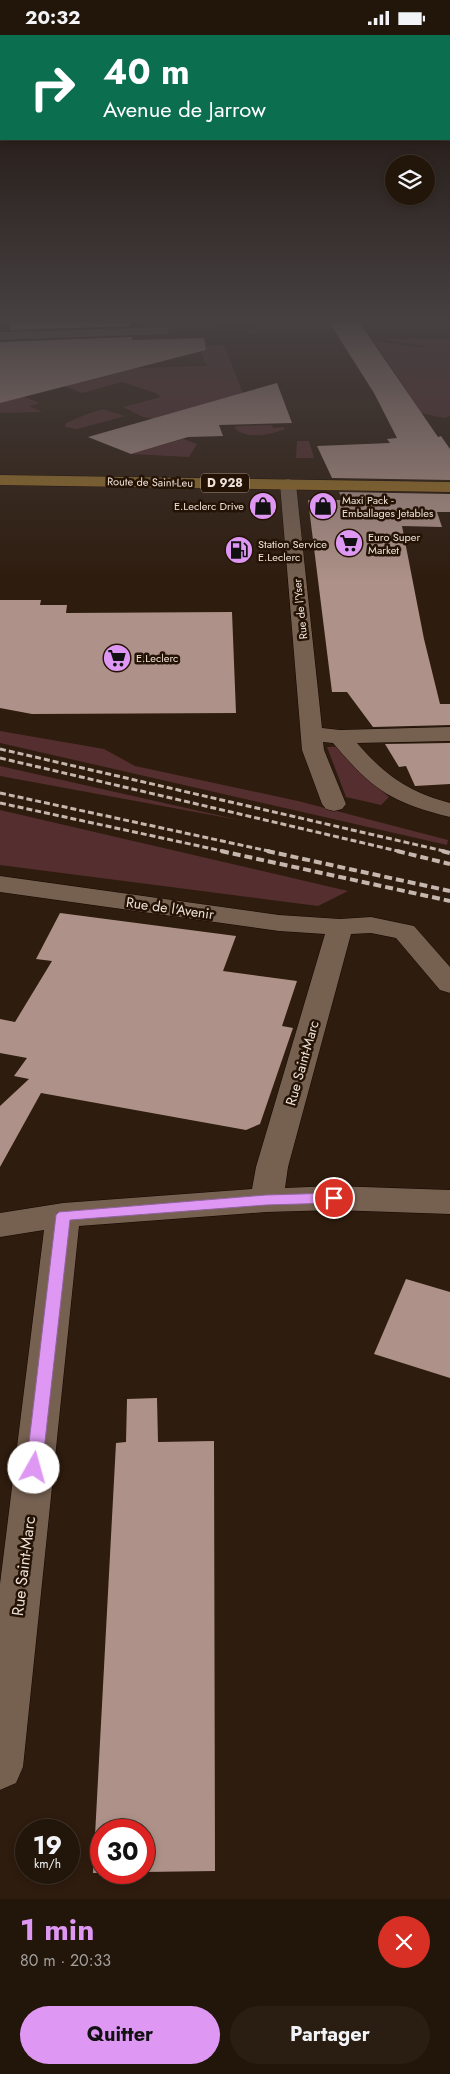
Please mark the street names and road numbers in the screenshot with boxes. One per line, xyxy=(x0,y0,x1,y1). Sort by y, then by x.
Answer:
street label: Route de Saint-Leu xyxy=(107,473,193,491)
road number: D 928 xyxy=(201,473,249,493)
street label: Rue de l'Yser xyxy=(289,578,311,640)
street label: Rue de l'Avenir xyxy=(125,892,215,924)
street label: Rue Saint-Marc xyxy=(280,1018,324,1108)
street label: Rue Saint-Marc xyxy=(6,1515,41,1617)

